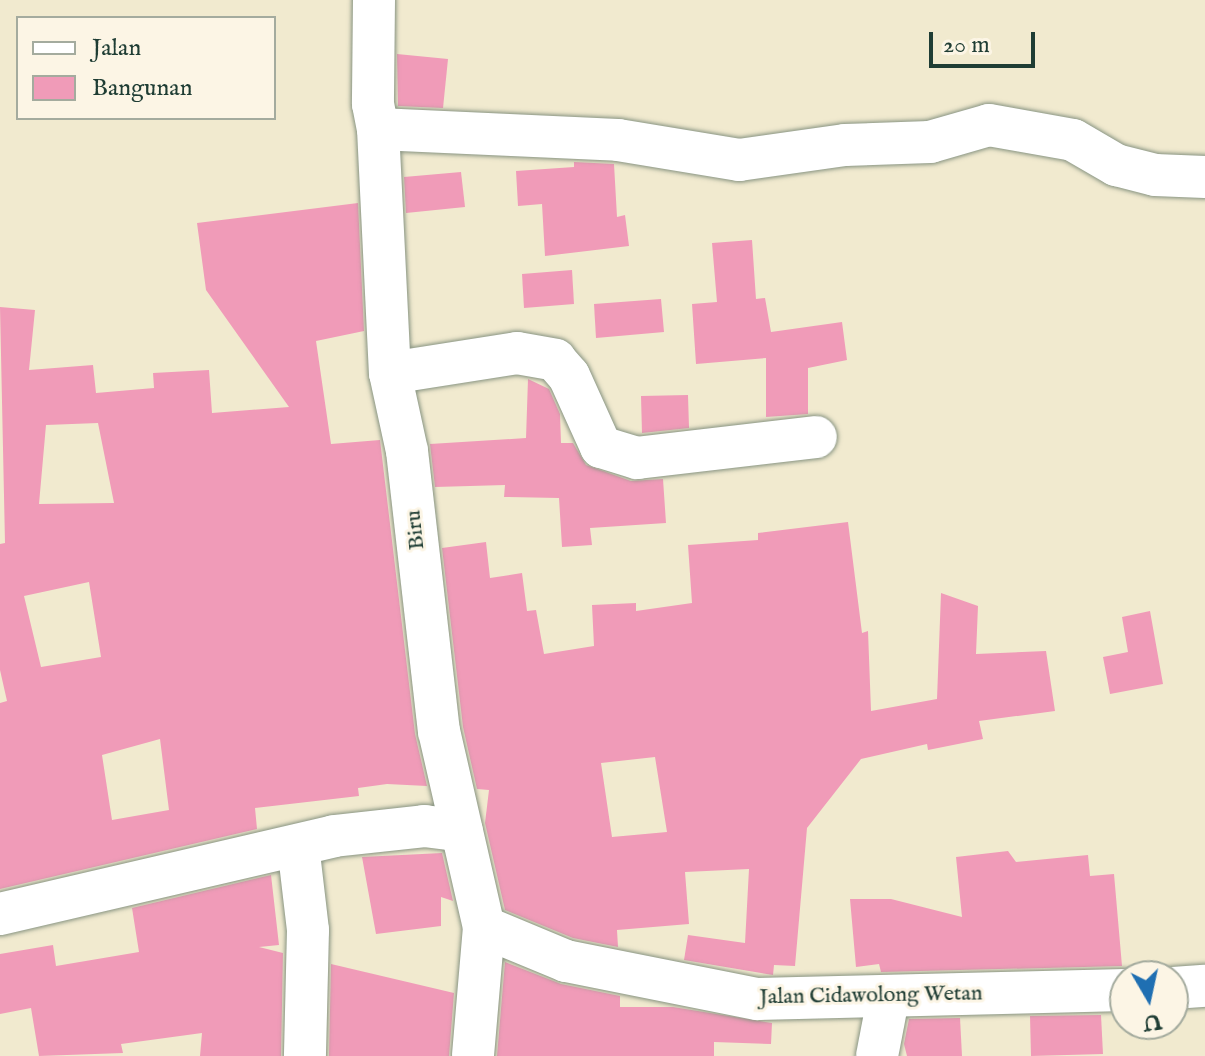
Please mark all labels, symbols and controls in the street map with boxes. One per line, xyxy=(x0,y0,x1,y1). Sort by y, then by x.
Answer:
legend xyxy=(16,16,276,120)
scale bar xyxy=(933,16,1039,66)
text: 20 m xyxy=(943,30,990,61)
text: Jalan xyxy=(92,33,141,64)
text: Bangunan xyxy=(92,73,192,104)
street label: Biru xyxy=(401,509,431,551)
north arrow xyxy=(1109,960,1189,1040)
street label: Jalan Cidawolong Wetan xyxy=(759,981,983,1011)
text: U xyxy=(1141,1006,1164,1037)

